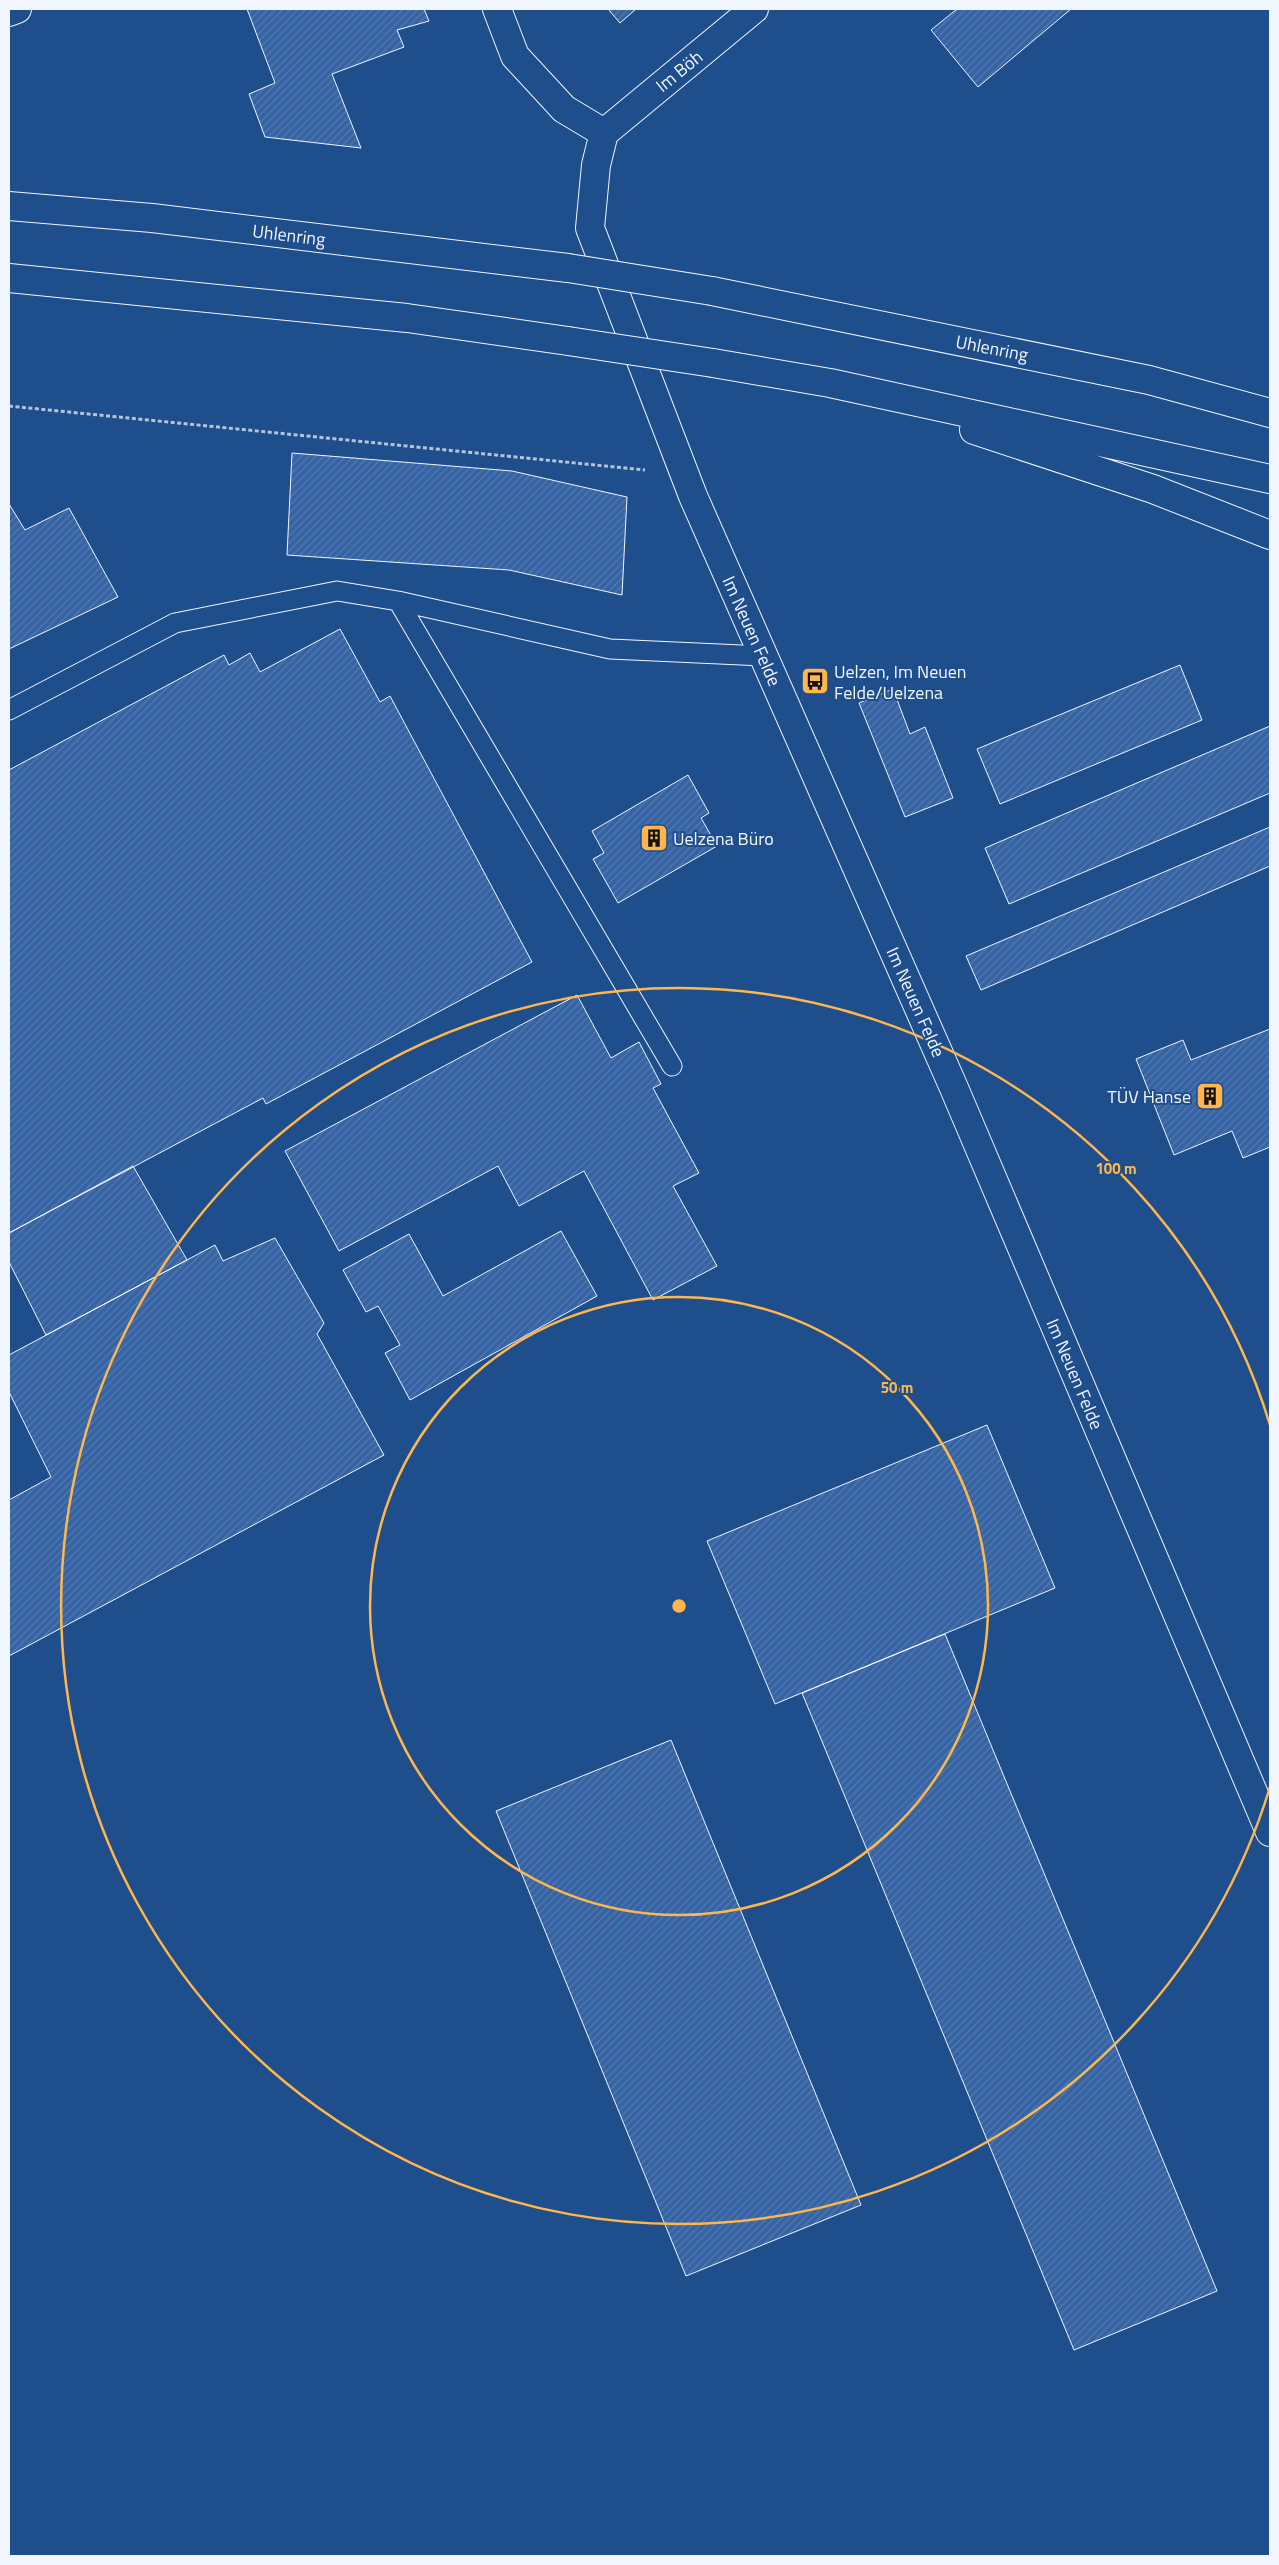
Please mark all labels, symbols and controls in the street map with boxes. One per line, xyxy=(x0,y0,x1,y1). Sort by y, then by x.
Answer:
street label: Im Böh xyxy=(650,44,708,98)
street label: Uhlenring xyxy=(251,217,327,253)
street label: Uhlenring xyxy=(953,328,1031,368)
street label: Im Neuen Felde xyxy=(716,572,788,690)
place label: Uelzen, Im Neuen Felde/Uelzena xyxy=(834,658,967,706)
bus stop icon: Uelzen, Im Neuen Felde/Uelzena xyxy=(800,666,830,696)
building icon: Uelzena Büro xyxy=(639,823,669,853)
place label: Uelzena Büro xyxy=(673,825,774,852)
street label: Im Neuen Felde xyxy=(880,943,952,1061)
building icon: TÜV Hanse xyxy=(1195,1081,1225,1111)
place label: TÜV Hanse xyxy=(1107,1083,1191,1110)
text: 100 m xyxy=(1095,1157,1137,1180)
street label: Im Neuen Felde xyxy=(1040,1314,1110,1434)
text: 50 m xyxy=(881,1376,913,1399)
centre of rings xyxy=(670,1597,688,1615)

